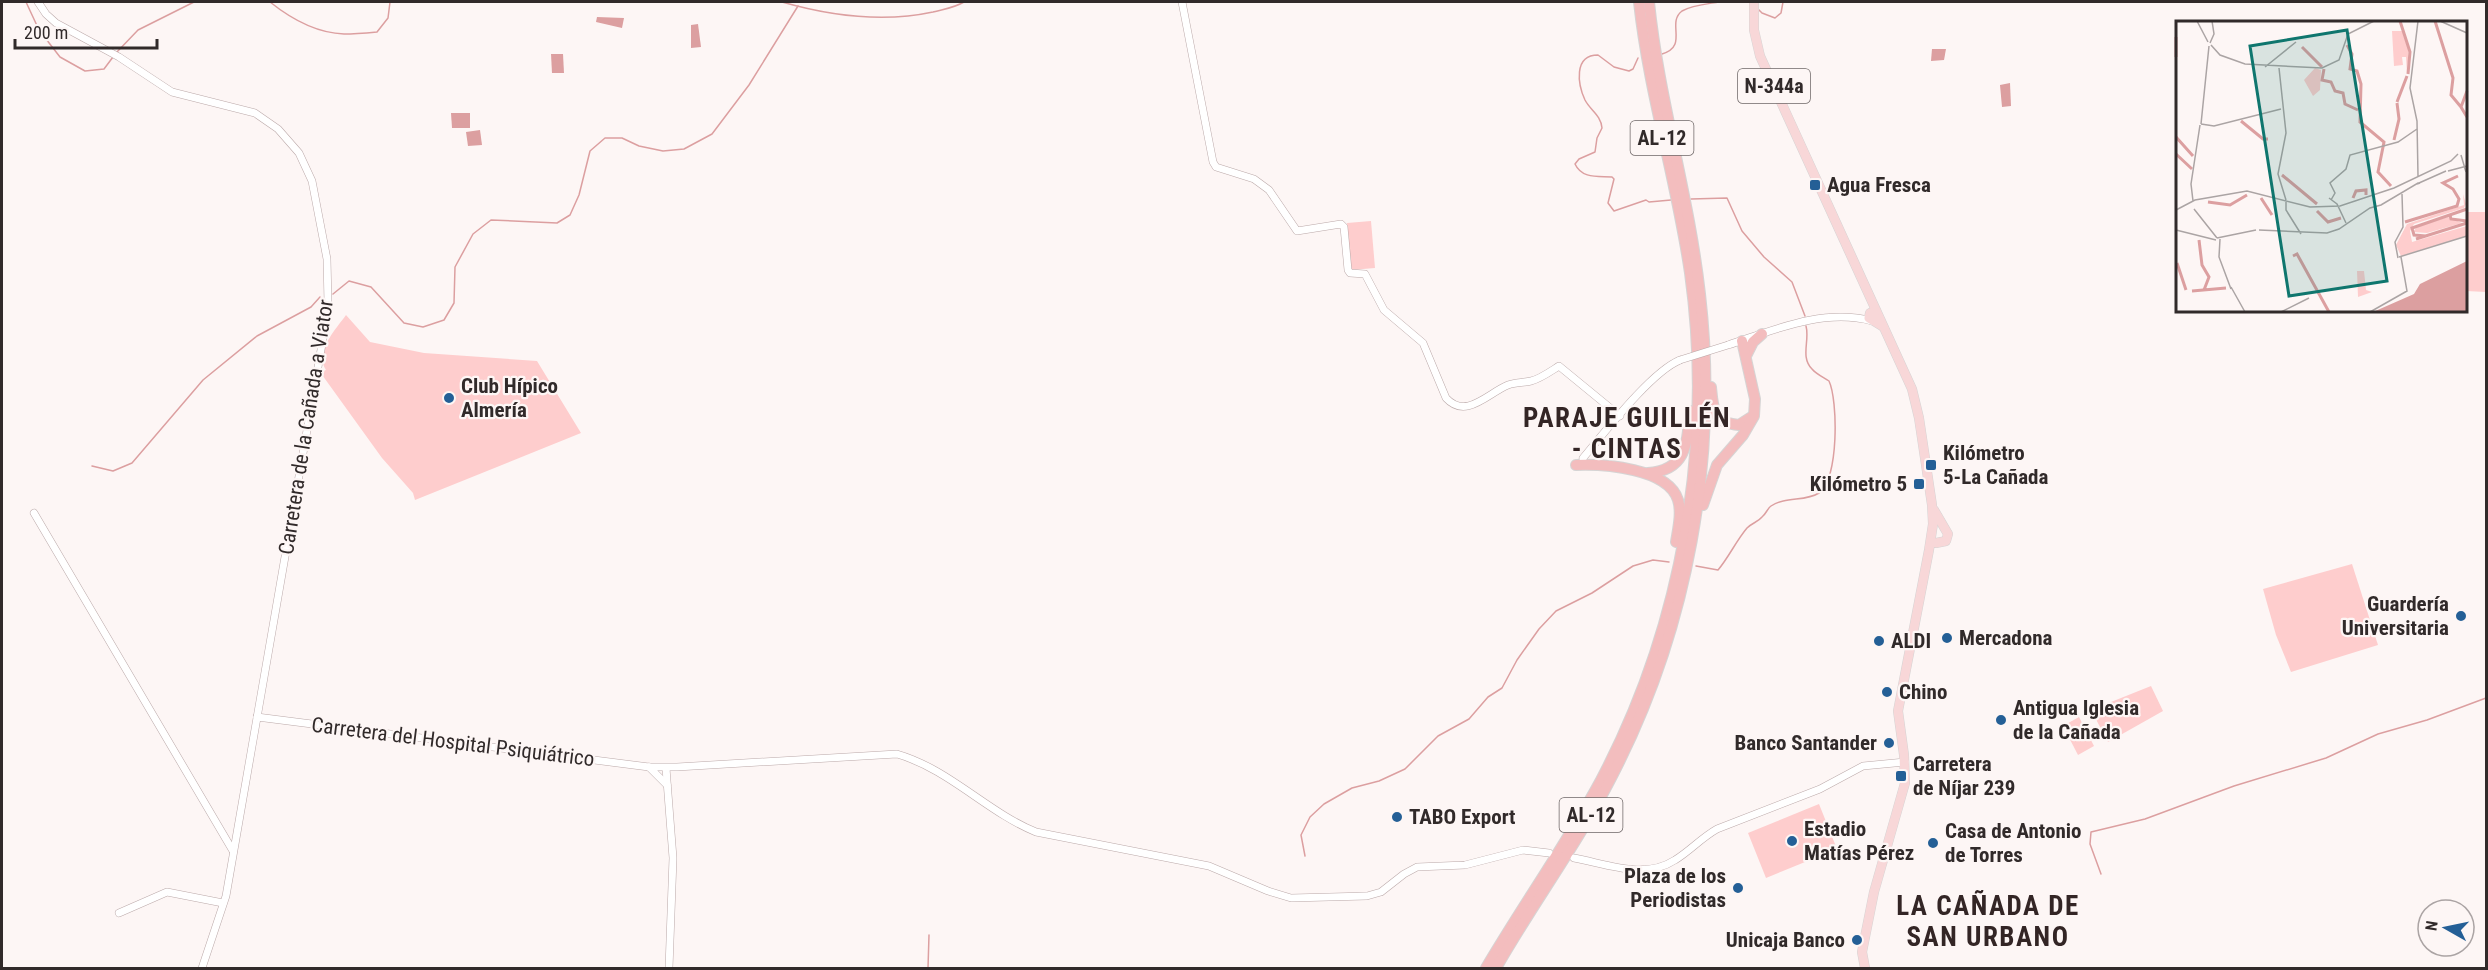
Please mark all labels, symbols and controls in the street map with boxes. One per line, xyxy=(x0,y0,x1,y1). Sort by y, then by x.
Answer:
scale bar xyxy=(15,12,158,50)
inset map xyxy=(2176,21,2467,312)
text: 200 m xyxy=(24,22,68,43)
road number: N-344a xyxy=(1738,69,1810,103)
road number: AL-12 xyxy=(1630,121,1694,155)
place label: Agua Fresca xyxy=(1827,173,1931,197)
marker: Agua Fresca xyxy=(1808,178,1822,192)
street label: Carretera de la Cañada a Viator xyxy=(274,298,338,556)
place label: Club Hípico Almería xyxy=(461,374,558,422)
marker: Club Hípico Almería xyxy=(442,391,456,405)
district label: PARAJE GUILLÉN - CINTAS xyxy=(1523,401,1731,465)
place label: Kilómetro 5-La Cañada xyxy=(1943,441,2048,489)
marker: Kilómetro 5-La Cañada xyxy=(1924,458,1938,472)
place label: Kilómetro 5 xyxy=(1810,472,1907,496)
marker: Kilómetro 5 xyxy=(1912,477,1926,491)
place label: Guardería Universitaria xyxy=(2342,592,2449,640)
marker: Guardería Universitaria xyxy=(2454,609,2468,623)
place label: Mercadona xyxy=(1959,626,2052,650)
place label: ALDI xyxy=(1891,629,1931,653)
marker: Mercadona xyxy=(1940,631,1954,645)
marker: ALDI xyxy=(1872,634,1886,648)
place label: Chino xyxy=(1899,680,1947,704)
marker: Chino xyxy=(1880,685,1894,699)
place label: Antigua Iglesia de la Cañada xyxy=(2013,696,2139,744)
street label: Carretera del Hospital Psiquiátrico xyxy=(310,713,596,771)
marker: Antigua Iglesia de la Cañada xyxy=(1994,713,2008,727)
place label: Banco Santander xyxy=(1734,731,1877,755)
marker: Banco Santander xyxy=(1882,736,1896,750)
place label: Carretera de Níjar 239 xyxy=(1913,752,2015,800)
marker: Carretera de Níjar 239 xyxy=(1894,769,1908,783)
road number: AL-12 xyxy=(1560,798,1622,832)
place label: TABO Export xyxy=(1409,805,1516,829)
marker: TABO Export xyxy=(1390,810,1404,824)
place label: Estadio Matías Pérez xyxy=(1804,817,1914,865)
place label: Casa de Antonio de Torres xyxy=(1945,819,2081,867)
marker: Estadio Matías Pérez xyxy=(1785,834,1799,848)
marker: Casa de Antonio de Torres xyxy=(1926,836,1940,850)
place label: Plaza de los Periodistas xyxy=(1624,864,1726,912)
marker: Plaza de los Periodistas xyxy=(1731,881,1745,895)
district label: LA CAÑADA DE SAN URBANO xyxy=(1896,890,2080,953)
north arrow xyxy=(2416,898,2476,958)
text: N xyxy=(2422,919,2442,932)
place label: Unicaja Banco xyxy=(1726,928,1845,952)
marker: Unicaja Banco xyxy=(1850,933,1864,947)

